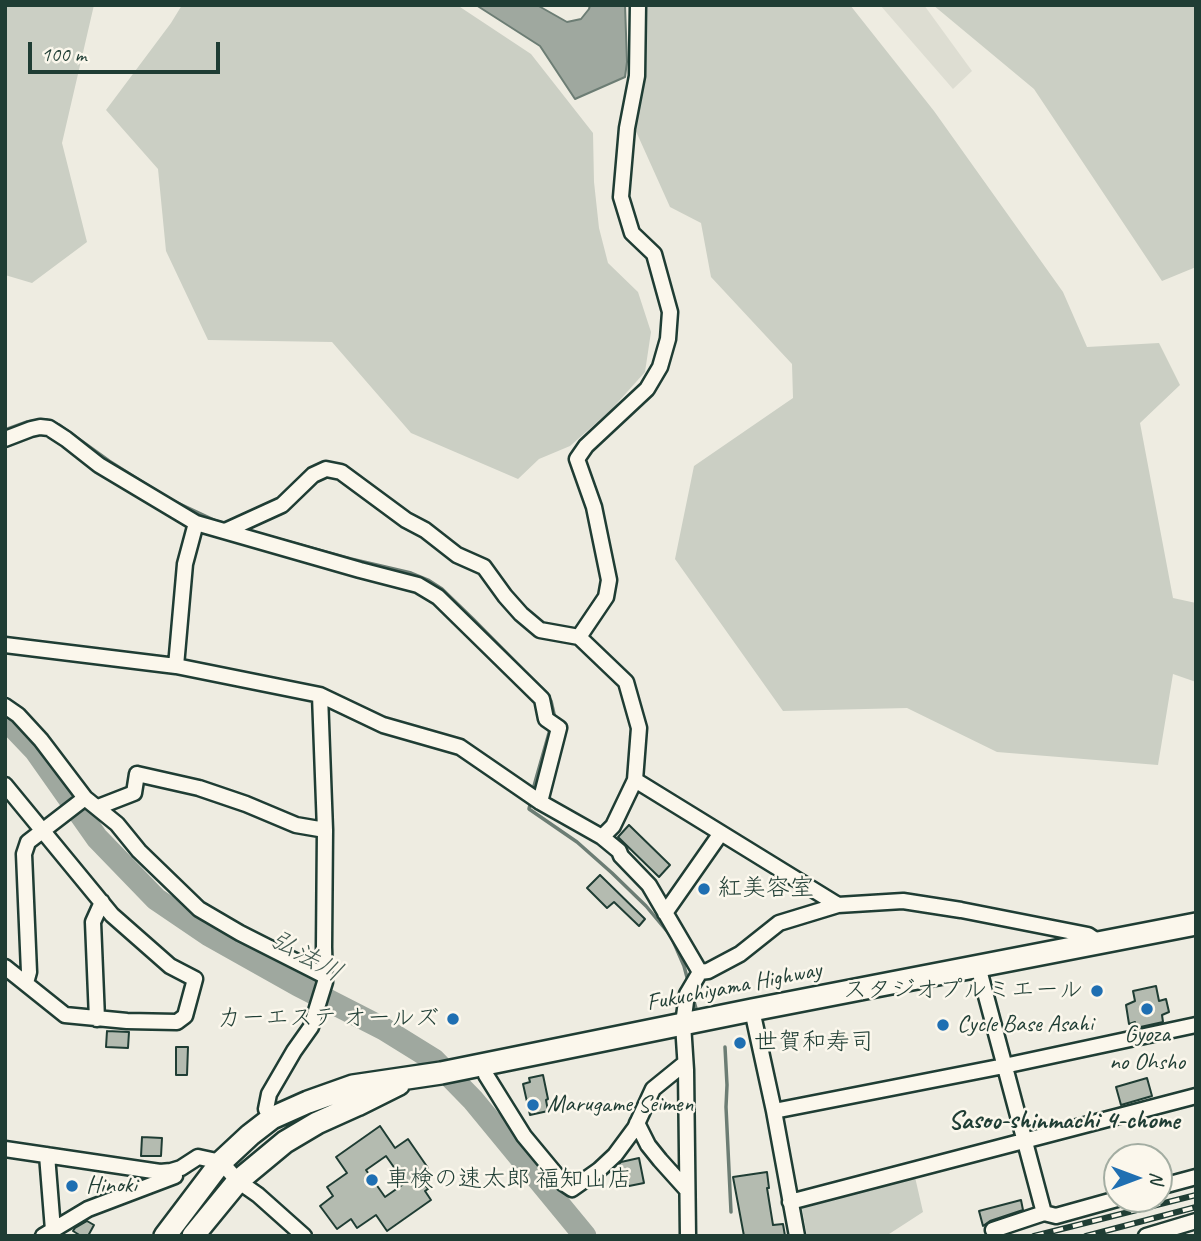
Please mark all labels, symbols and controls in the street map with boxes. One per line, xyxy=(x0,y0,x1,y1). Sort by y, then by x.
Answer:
scale bar xyxy=(32,28,224,72)
text: 100 m xyxy=(41,41,86,67)
place label: 紅美容室 xyxy=(718,875,814,903)
marker: 紅美容室 xyxy=(696,881,712,897)
water label: 弘法川 xyxy=(264,924,348,990)
street label: Fukuchiyama Highway xyxy=(644,956,824,1018)
place label: スタジオプルミエール xyxy=(843,977,1083,1005)
marker: スタジオプルミエール xyxy=(1089,983,1105,999)
marker: Gyoza no Ohsho xyxy=(1139,1001,1155,1017)
place label: カーエステ オールズ xyxy=(217,1005,439,1033)
marker: カーエステ オールズ xyxy=(445,1011,461,1027)
place label: Cycle Base Asahi xyxy=(957,1011,1093,1039)
marker: Cycle Base Asahi xyxy=(935,1017,951,1033)
place label: Gyoza no Ohsho xyxy=(1109,1021,1185,1077)
place label: 世賀和寿司 xyxy=(754,1029,874,1057)
marker: 世賀和寿司 xyxy=(732,1035,748,1051)
place label: Marugame Seimen xyxy=(547,1091,693,1119)
marker: Marugame Seimen xyxy=(525,1097,541,1113)
district label: Sasoo-shinmachi 4-chome xyxy=(948,1105,1180,1137)
north arrow xyxy=(1103,1143,1173,1213)
place label: 車検の速太郎 福知山店 xyxy=(386,1166,632,1194)
place label: Hinoki xyxy=(86,1172,137,1200)
marker: 車検の速太郎 福知山店 xyxy=(364,1172,380,1188)
text: N xyxy=(1145,1172,1169,1184)
marker: Hinoki xyxy=(64,1178,80,1194)

